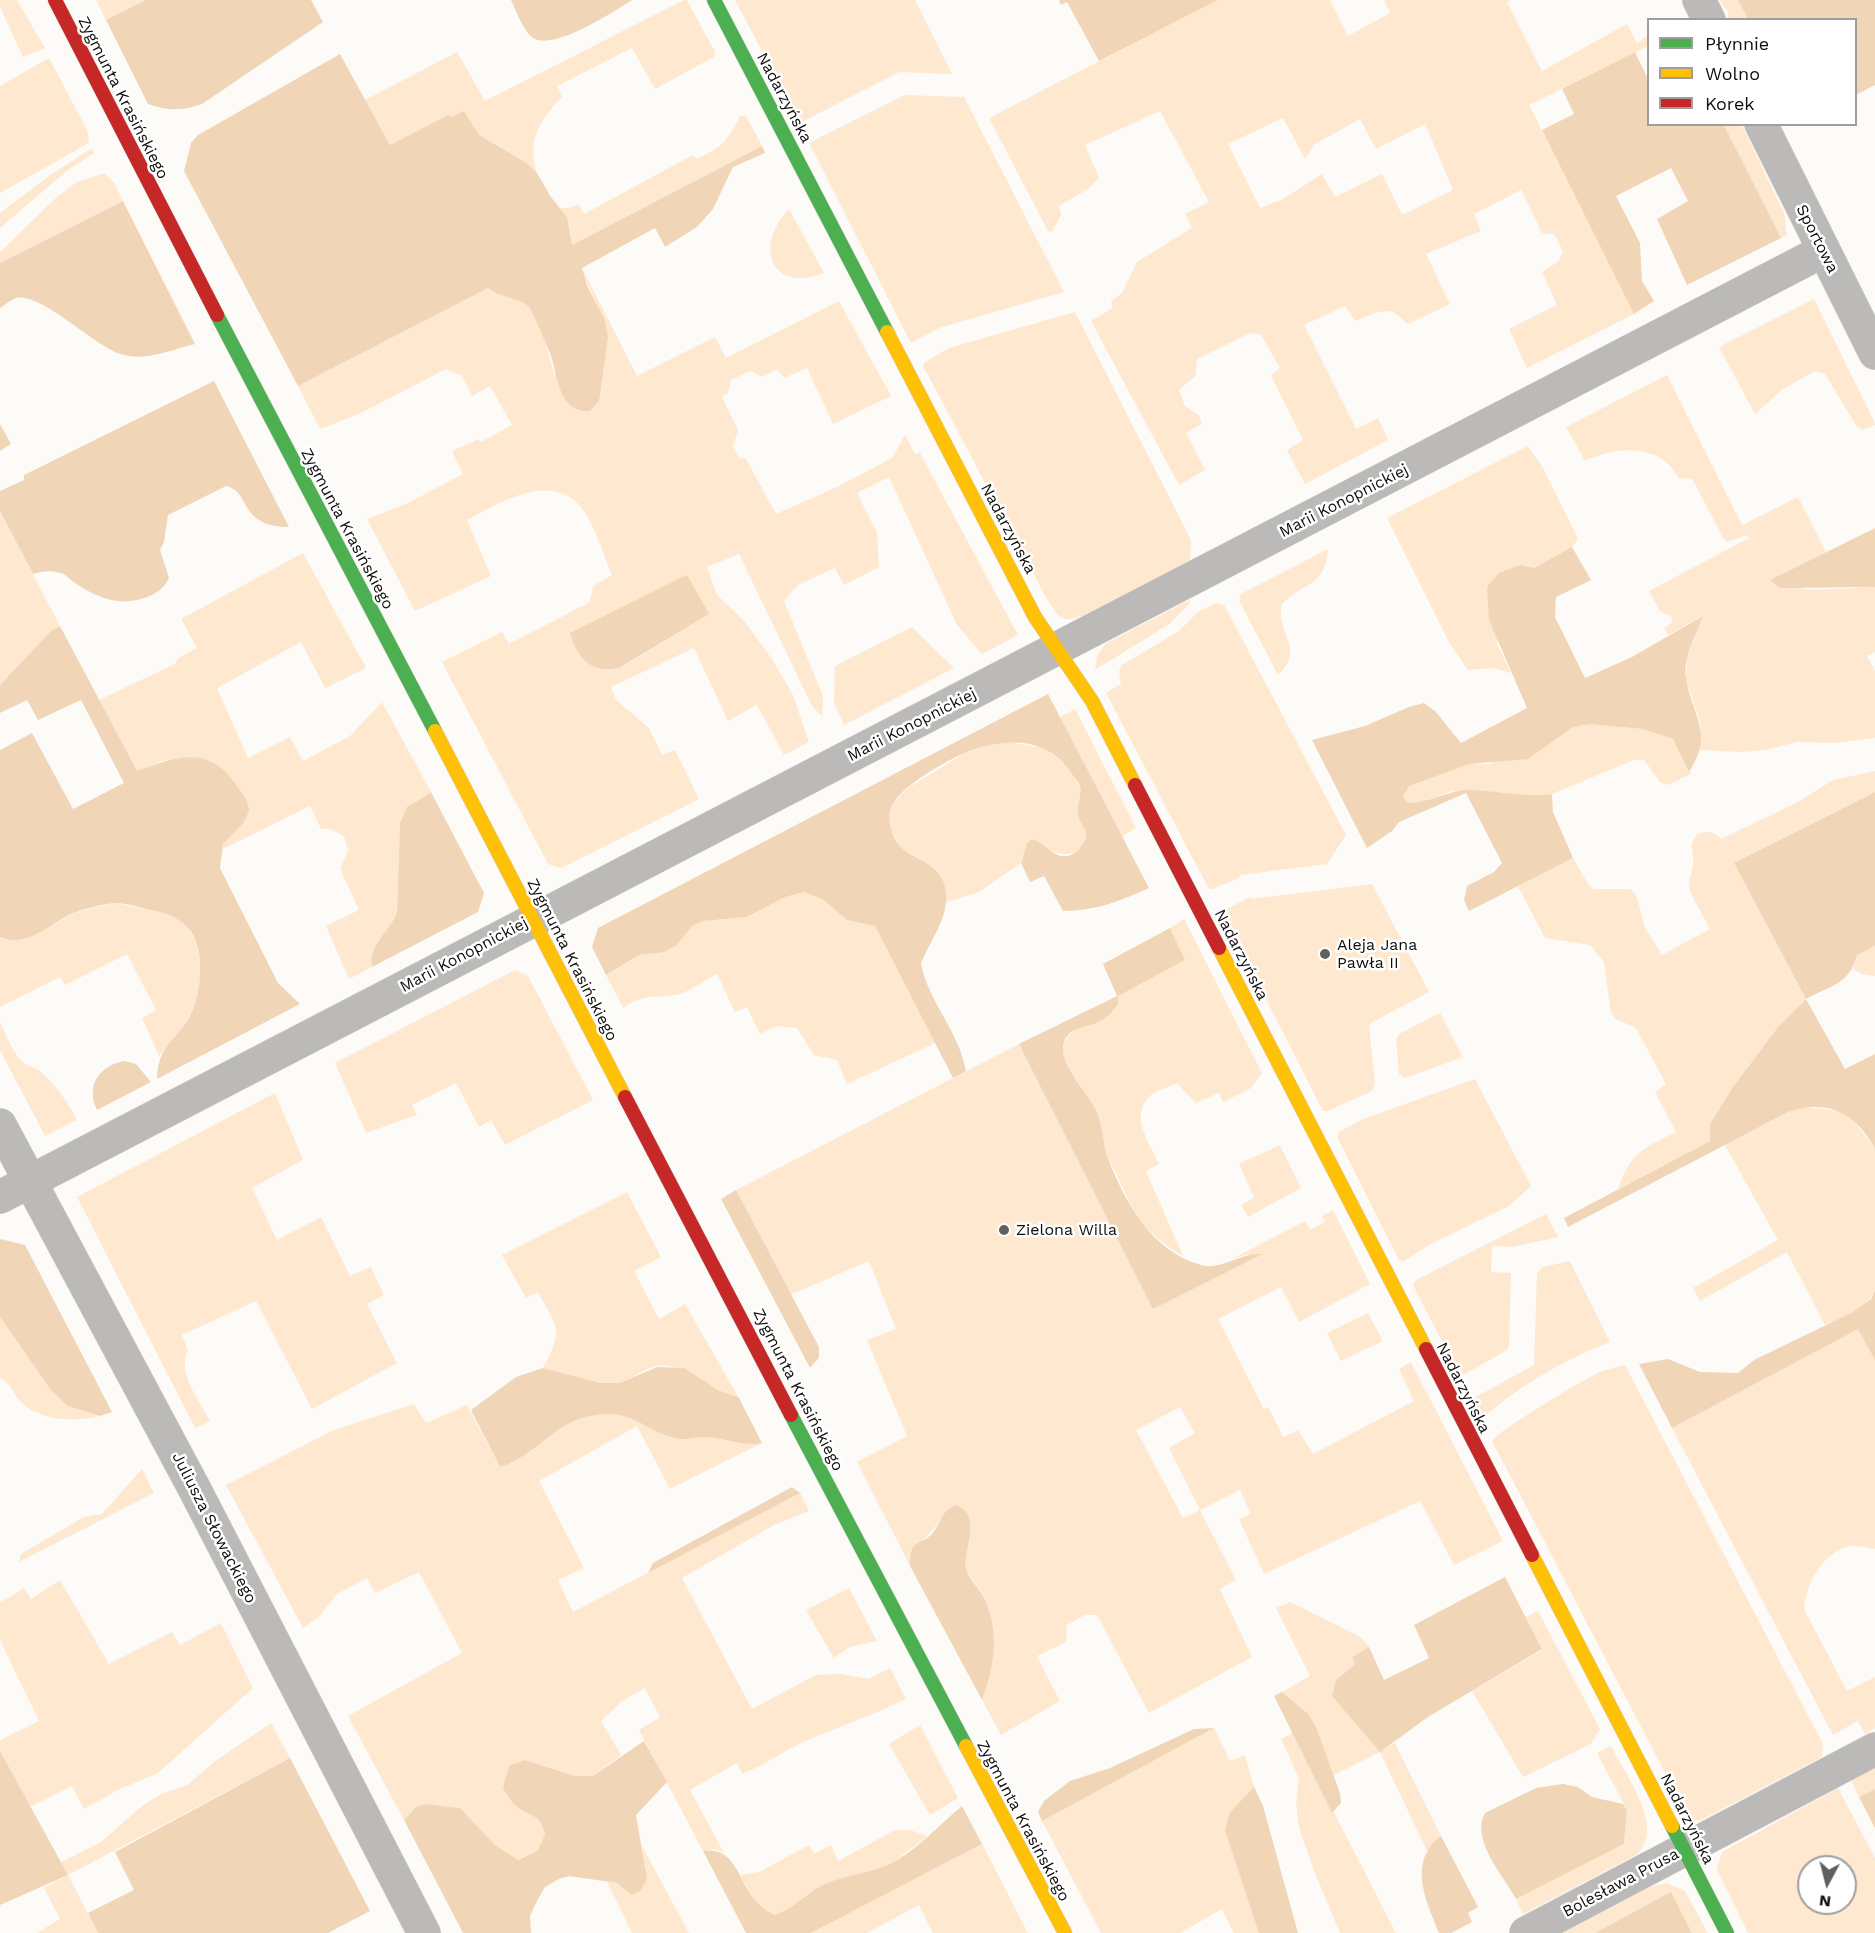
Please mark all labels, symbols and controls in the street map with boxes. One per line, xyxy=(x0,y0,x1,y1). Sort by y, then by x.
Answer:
street label: Zygmunta Krasińskiego xyxy=(74,14,172,182)
legend xyxy=(1647,18,1857,126)
text: Płynnie xyxy=(1705,33,1769,54)
street label: Nadarzyńska xyxy=(752,50,816,146)
text: Wolno xyxy=(1705,63,1760,84)
text: Korek xyxy=(1705,93,1755,114)
street label: Sportowa xyxy=(1792,202,1842,276)
street label: Zygmunta Krasińskiego xyxy=(296,445,398,613)
street label: Marii Konopnickiej xyxy=(1276,460,1412,542)
street label: Nadarzyńska xyxy=(976,481,1040,577)
street label: Marii Konopnickiej xyxy=(844,684,980,766)
street label: Zygmunta Krasińskiego xyxy=(523,876,621,1044)
street label: Nadarzyńska xyxy=(1210,906,1272,1004)
street label: Marii Konopnickiej xyxy=(397,913,531,997)
place label: Aleja Jana Pawła II xyxy=(1337,935,1417,973)
marker: Aleja Jana Pawła II xyxy=(1318,947,1332,961)
place label: Zielona Willa xyxy=(1016,1220,1117,1240)
marker: Zielona Willa xyxy=(997,1223,1011,1237)
street label: Zygmunta Krasińskiego xyxy=(749,1306,847,1474)
street label: Nadarzyńska xyxy=(1432,1339,1494,1437)
street label: Juliusza Słowackiego xyxy=(168,1449,260,1607)
street label: Zygmunta Krasińskiego xyxy=(972,1737,1074,1905)
street label: Nadarzyńska xyxy=(1656,1770,1718,1868)
street label: Bolesława Prusa xyxy=(1560,1844,1682,1922)
north arrow xyxy=(1797,1855,1857,1915)
text: N xyxy=(1818,1891,1832,1912)

